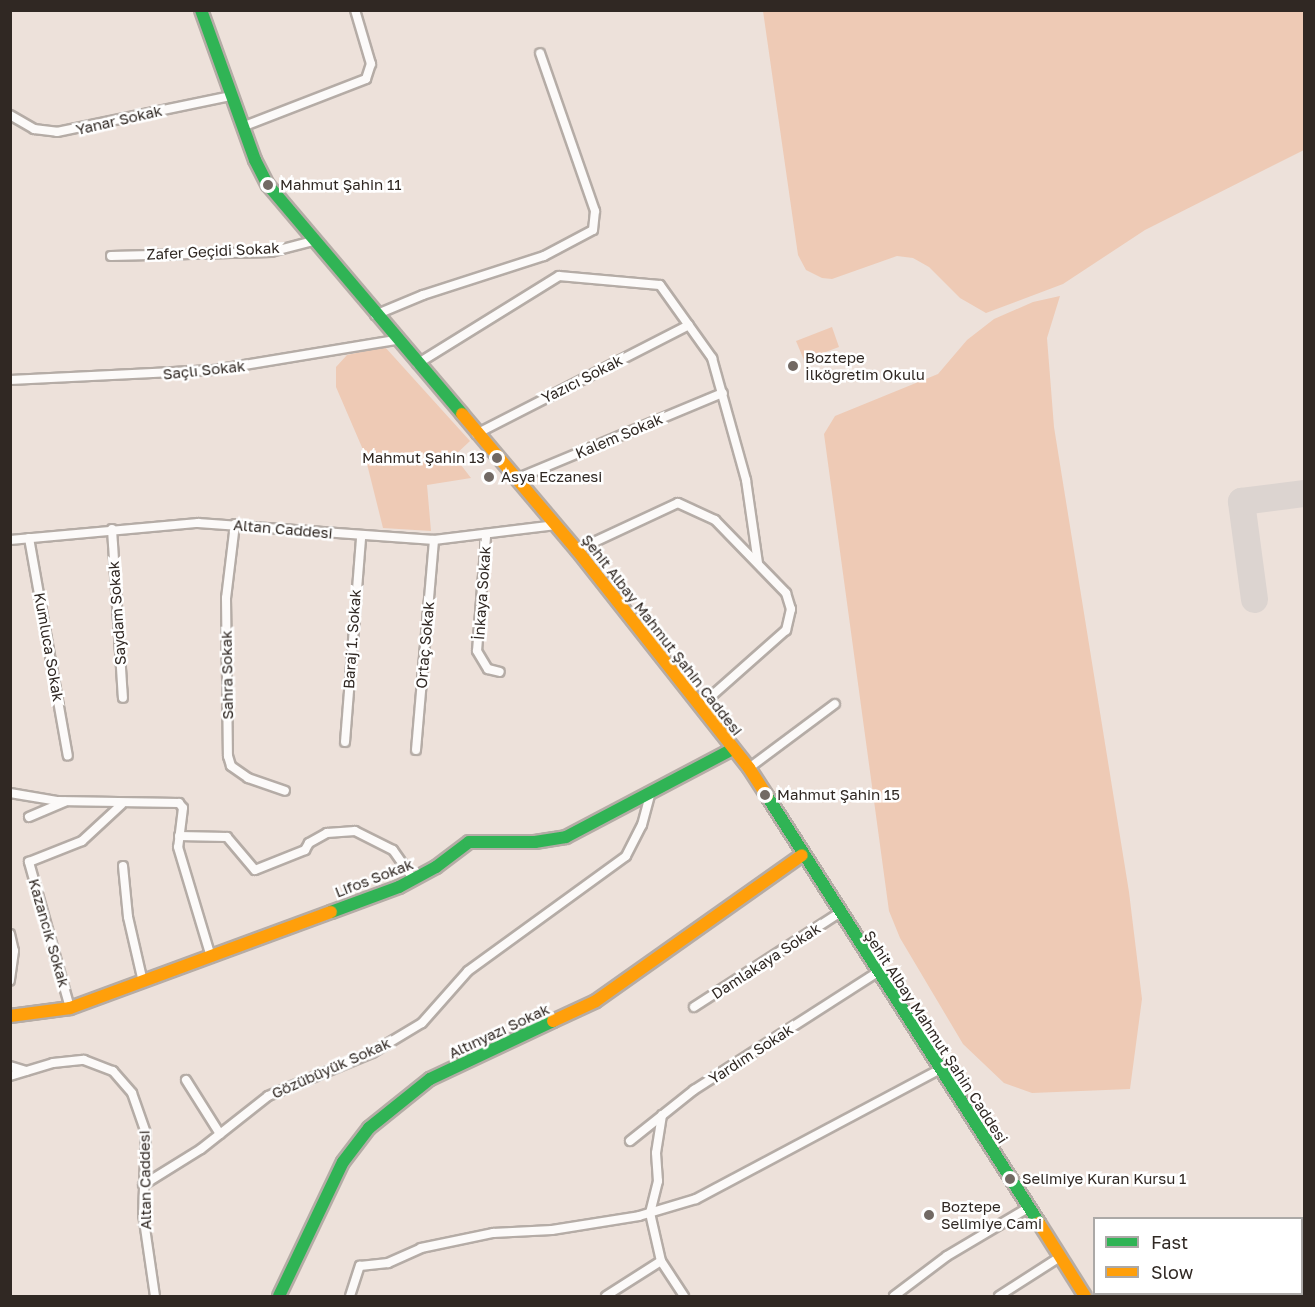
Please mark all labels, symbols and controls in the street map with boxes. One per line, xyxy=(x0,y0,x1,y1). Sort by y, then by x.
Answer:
street label: Yanar Sokak xyxy=(74,101,164,139)
place label: Mahmut Şahin 11 xyxy=(280,176,402,194)
marker: Mahmut Şahin 11 xyxy=(261,178,275,192)
street label: Zafer Geçidi Sokak xyxy=(146,239,280,263)
place label: Boztepe İlköğretim Okulu xyxy=(805,348,925,383)
street label: Yazıcı Sokak xyxy=(539,351,625,407)
street label: Saçlı Sokak xyxy=(162,357,246,383)
marker: Boztepe İlköğretim Okulu xyxy=(786,359,800,373)
street label: Kalem Sokak xyxy=(573,410,665,462)
place label: Mahmut Şahin 13 xyxy=(362,449,485,467)
marker: Mahmut Şahin 13 xyxy=(490,451,504,465)
place label: Asya Eczanesi xyxy=(501,468,602,486)
marker: Asya Eczanesi xyxy=(482,470,496,484)
street label: Altan Caddesi xyxy=(233,516,333,542)
street label: Şehit Albay Mahmut Şahin Caddesi xyxy=(578,531,746,739)
street label: İnkaya Sokak xyxy=(470,545,494,641)
street label: Saydam Sokak xyxy=(104,560,130,666)
street label: Baraj 1. Sokak xyxy=(340,589,364,689)
street label: Kumluca Sokak xyxy=(31,591,67,703)
street label: Ortaç Sokak xyxy=(412,601,438,689)
street label: Sahra Sokak xyxy=(217,630,237,720)
place label: Mahmut Şahin 15 xyxy=(777,786,900,804)
marker: Mahmut Şahin 15 xyxy=(758,788,772,802)
street label: Lifos Sokak xyxy=(332,855,416,901)
street label: Kazancık Sokak xyxy=(25,877,73,989)
street label: Damlakaya Sokak xyxy=(708,919,824,1003)
street label: Şehit Albay Mahmut Şahin Caddesi xyxy=(860,927,1012,1147)
street label: Altınyazı Sokak xyxy=(446,1000,552,1062)
street label: Yardım Sokak xyxy=(706,1020,796,1088)
street label: Gözübüyük Sokak xyxy=(269,1034,393,1102)
street label: Altan Caddesi xyxy=(135,1130,155,1230)
place label: Selimiye Kuran Kursu 1 xyxy=(1022,1170,1186,1188)
marker: Selimiye Kuran Kursu 1 xyxy=(1003,1172,1017,1186)
place label: Boztepe Selimiye Cami xyxy=(941,1197,1042,1232)
marker: Boztepe Selimiye Cami xyxy=(922,1208,936,1222)
legend xyxy=(1093,1217,1303,1295)
text: Fast xyxy=(1151,1231,1188,1253)
text: Slow xyxy=(1151,1261,1193,1283)

